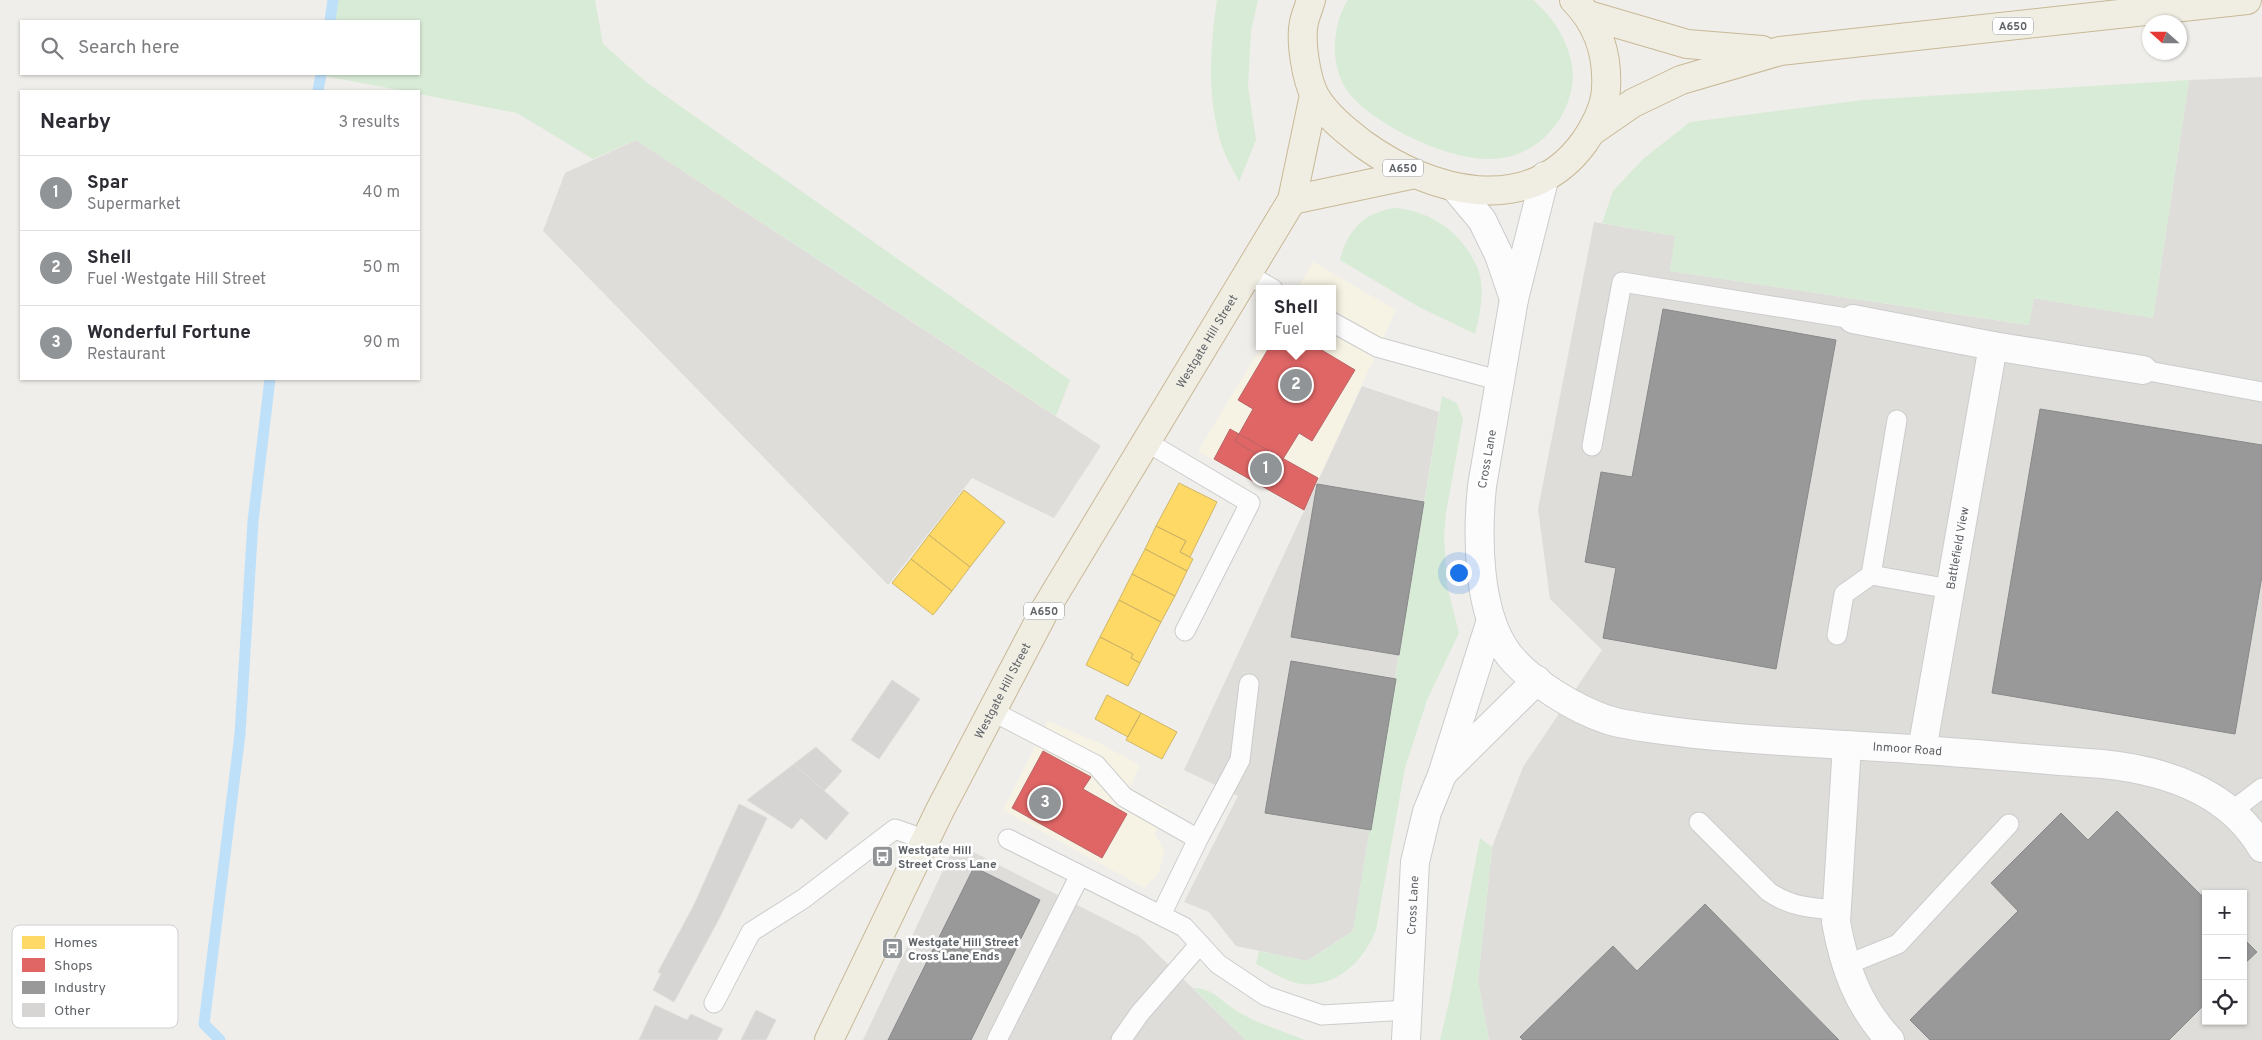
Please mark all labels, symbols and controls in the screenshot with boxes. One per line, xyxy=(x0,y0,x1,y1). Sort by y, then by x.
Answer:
north arrow xyxy=(2142,15,2187,60)
road number: A650 xyxy=(1993,18,2033,34)
search box xyxy=(20,20,420,75)
icon: search xyxy=(38,34,66,62)
text: Search here xyxy=(78,36,180,60)
text: Nearby xyxy=(40,109,111,136)
text: 3 results xyxy=(338,113,400,133)
road number: A650 xyxy=(1383,160,1423,177)
text: Spar xyxy=(87,171,128,195)
text: 1 xyxy=(53,183,59,203)
text: 40 m xyxy=(362,183,400,203)
text: Supermarket xyxy=(87,195,181,215)
text: Shell xyxy=(87,246,132,270)
text: 2 xyxy=(51,258,61,278)
text: 50 m xyxy=(363,258,400,278)
text: Fuel · Westgate Hill Street xyxy=(87,270,266,290)
popup xyxy=(1256,285,1336,350)
street label: Westgate Hill Street xyxy=(1173,292,1242,392)
text: Shell xyxy=(1274,296,1318,320)
text: Fuel xyxy=(1274,320,1304,340)
text: Wonderful Fortune xyxy=(87,321,251,345)
text: 3 xyxy=(51,333,61,353)
text: 90 m xyxy=(363,333,400,353)
text: Restaurant xyxy=(87,345,166,365)
pin: 2 xyxy=(1280,366,1312,404)
street label: Cross Lane xyxy=(1475,429,1501,490)
pin: 1 xyxy=(1250,450,1282,488)
street label: Battlefield View xyxy=(1943,505,1974,591)
your location xyxy=(1446,560,1472,586)
road number: A650 xyxy=(1024,602,1064,620)
street label: Westgate Hill Street xyxy=(972,640,1035,742)
street label: Inmoor Road xyxy=(1872,740,1943,760)
pin: 3 xyxy=(1029,784,1061,822)
place label: Westgate Hill Street Cross Lane xyxy=(898,843,997,873)
bus stop icon: Westgate Hill Street Cross Lane xyxy=(870,845,894,869)
street label: Cross Lane xyxy=(1404,875,1423,935)
map controls xyxy=(2202,890,2247,1025)
button: + xyxy=(2202,890,2247,935)
legend xyxy=(12,925,178,1028)
text: Homes xyxy=(54,935,98,952)
place label: Westgate Hill Street Cross Lane Ends xyxy=(908,935,1019,965)
button: − xyxy=(2202,935,2247,980)
bus stop icon: Westgate Hill Street Cross Lane Ends xyxy=(880,937,904,961)
text: Shops xyxy=(54,958,93,975)
text: Industry xyxy=(54,980,106,997)
button: locate xyxy=(2202,980,2247,1025)
text: Other xyxy=(54,1003,91,1020)

